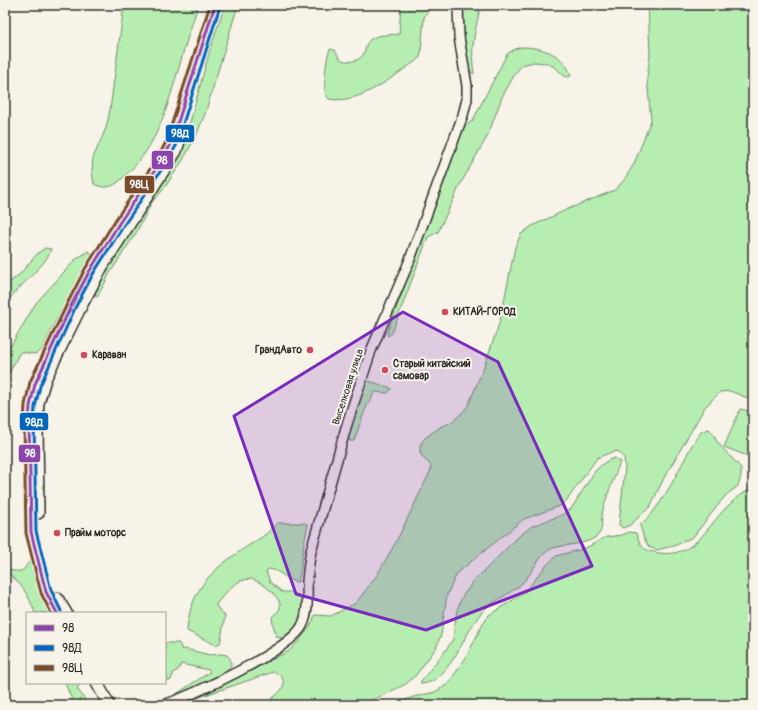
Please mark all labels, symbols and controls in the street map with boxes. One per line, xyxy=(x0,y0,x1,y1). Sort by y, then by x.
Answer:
line badge: 98Д xyxy=(165,124,195,143)
text: 98Д xyxy=(171,127,189,140)
line badge: 98 xyxy=(151,150,174,170)
text: 98 xyxy=(156,154,168,167)
line badge: 98Ц xyxy=(124,175,155,194)
text: 98Ц xyxy=(129,178,149,191)
place label: КИТАЙ-ГОРОД xyxy=(453,305,517,318)
marker: КИТАЙ-ГОРОД xyxy=(440,307,450,317)
place label: ГрандАвто xyxy=(255,344,303,356)
marker: ГрандАвто xyxy=(305,345,315,355)
street label: Выселковая улица xyxy=(330,347,366,427)
place label: Караван xyxy=(92,349,126,361)
marker: Караван xyxy=(79,350,89,360)
place label: Старый китайский самовар xyxy=(392,358,471,382)
marker: Старый китайский самовар xyxy=(380,365,390,375)
line badge: 98Д xyxy=(19,412,49,431)
text: 98Д xyxy=(25,416,43,429)
line badge: 98 xyxy=(18,444,41,463)
text: 98 xyxy=(24,447,36,460)
place label: Прайм моторс xyxy=(65,527,126,539)
marker: Прайм моторс xyxy=(52,528,62,538)
legend xyxy=(26,612,166,684)
text: 98 xyxy=(62,621,74,636)
text: 98Д xyxy=(62,641,82,656)
text: 98Ц xyxy=(62,661,83,676)

